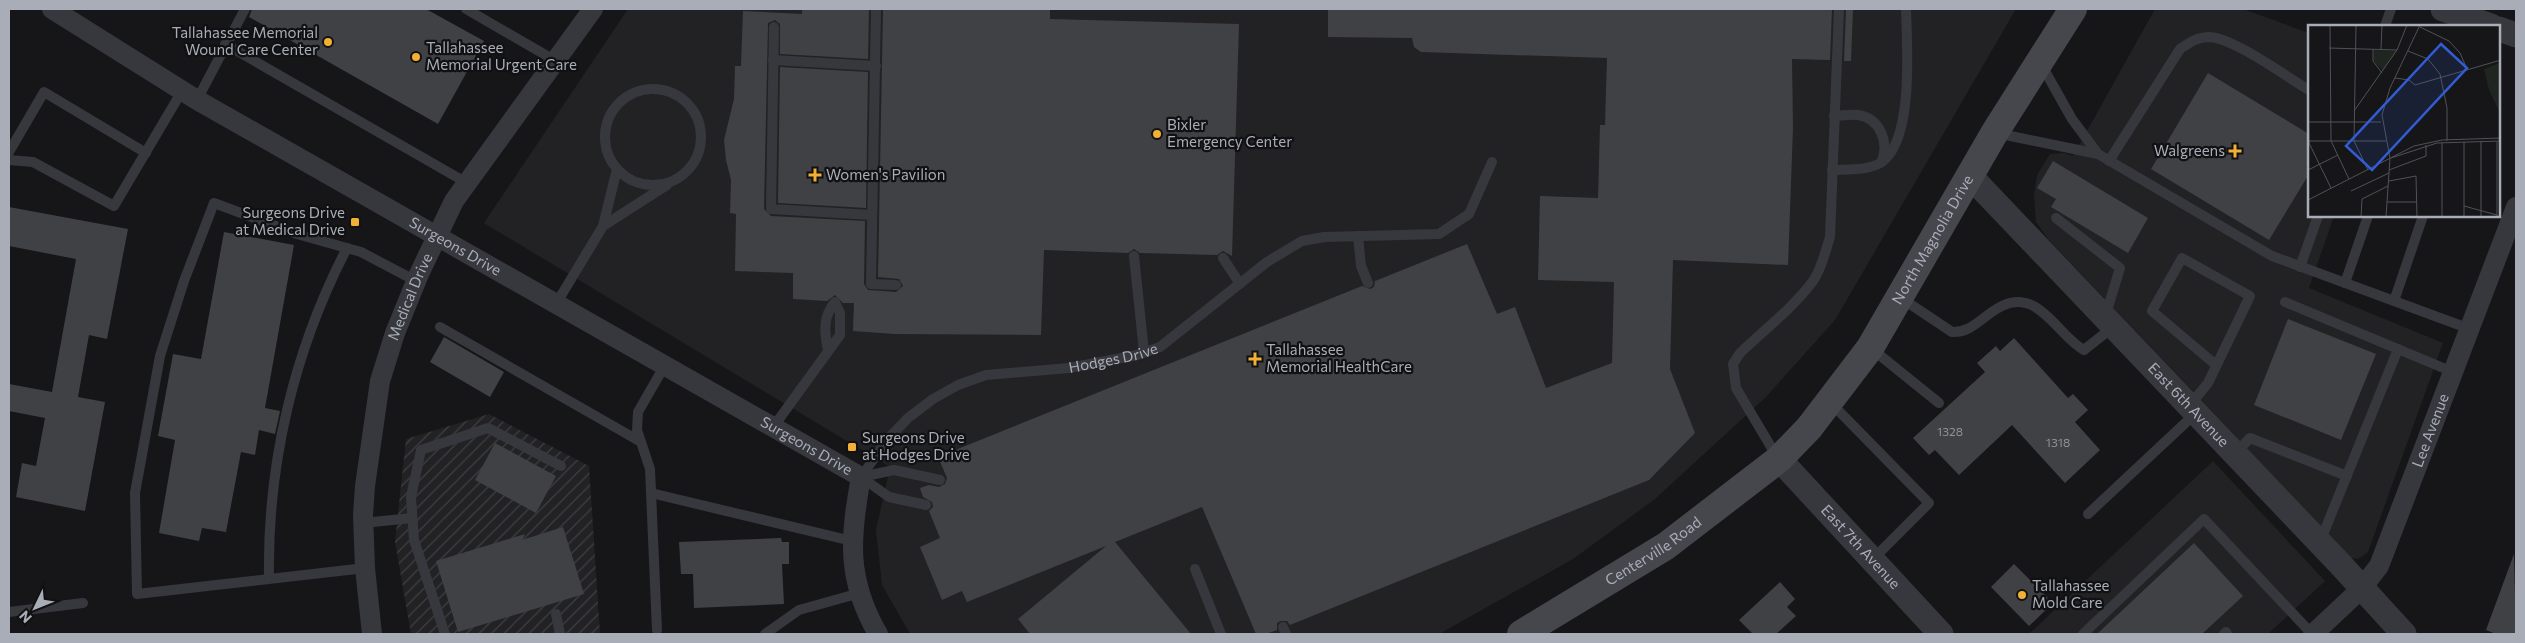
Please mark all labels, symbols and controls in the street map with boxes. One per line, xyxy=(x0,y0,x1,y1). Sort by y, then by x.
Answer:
place label: Tallahassee Memorial Wound Care Center xyxy=(172,23,318,58)
inset map xyxy=(2308,25,2500,218)
marker: Tallahassee Memorial Wound Care Center xyxy=(322,36,334,48)
place label: Tallahassee Memorial Urgent Care xyxy=(426,38,577,73)
marker: Tallahassee Memorial Urgent Care xyxy=(410,51,422,63)
place label: Bixler Emergency Center xyxy=(1167,115,1292,150)
marker: Bixler Emergency Center xyxy=(1151,128,1163,140)
place label: Walgreens xyxy=(2154,141,2225,159)
marker: Walgreens xyxy=(2229,145,2241,157)
place label: Women's Pavilion xyxy=(826,165,945,183)
marker: Women's Pavilion xyxy=(808,168,822,182)
street label: North Magnolia Drive xyxy=(1887,171,1976,307)
place label: Surgeons Drive at Medical Drive xyxy=(235,203,345,238)
street label: Surgeons Drive xyxy=(407,213,505,279)
marker: Surgeons Drive at Medical Drive xyxy=(349,216,361,228)
street label: Medical Drive xyxy=(383,250,436,342)
street label: Hodges Drive xyxy=(1067,338,1160,376)
place label: Tallahassee Memorial HealthCare xyxy=(1266,340,1412,375)
marker: Tallahassee Memorial HealthCare xyxy=(1248,352,1262,366)
street label: East 6th Avenue xyxy=(2145,358,2233,450)
street label: Lee Avenue xyxy=(2408,391,2452,470)
street label: Surgeons Drive xyxy=(758,412,856,478)
house number: 1328 xyxy=(1937,424,1963,438)
place label: Surgeons Drive at Hodges Drive xyxy=(862,428,970,463)
house number: 1318 xyxy=(2046,435,2070,449)
marker: Surgeons Drive at Hodges Drive xyxy=(846,441,858,453)
street label: East 7th Avenue xyxy=(1818,501,1905,592)
street label: Centerville Road xyxy=(1601,512,1704,589)
place label: Tallahassee Mold Care xyxy=(2032,576,2110,611)
north arrow xyxy=(10,583,60,633)
marker: Tallahassee Mold Care xyxy=(2016,589,2028,601)
text: N xyxy=(15,608,35,627)

